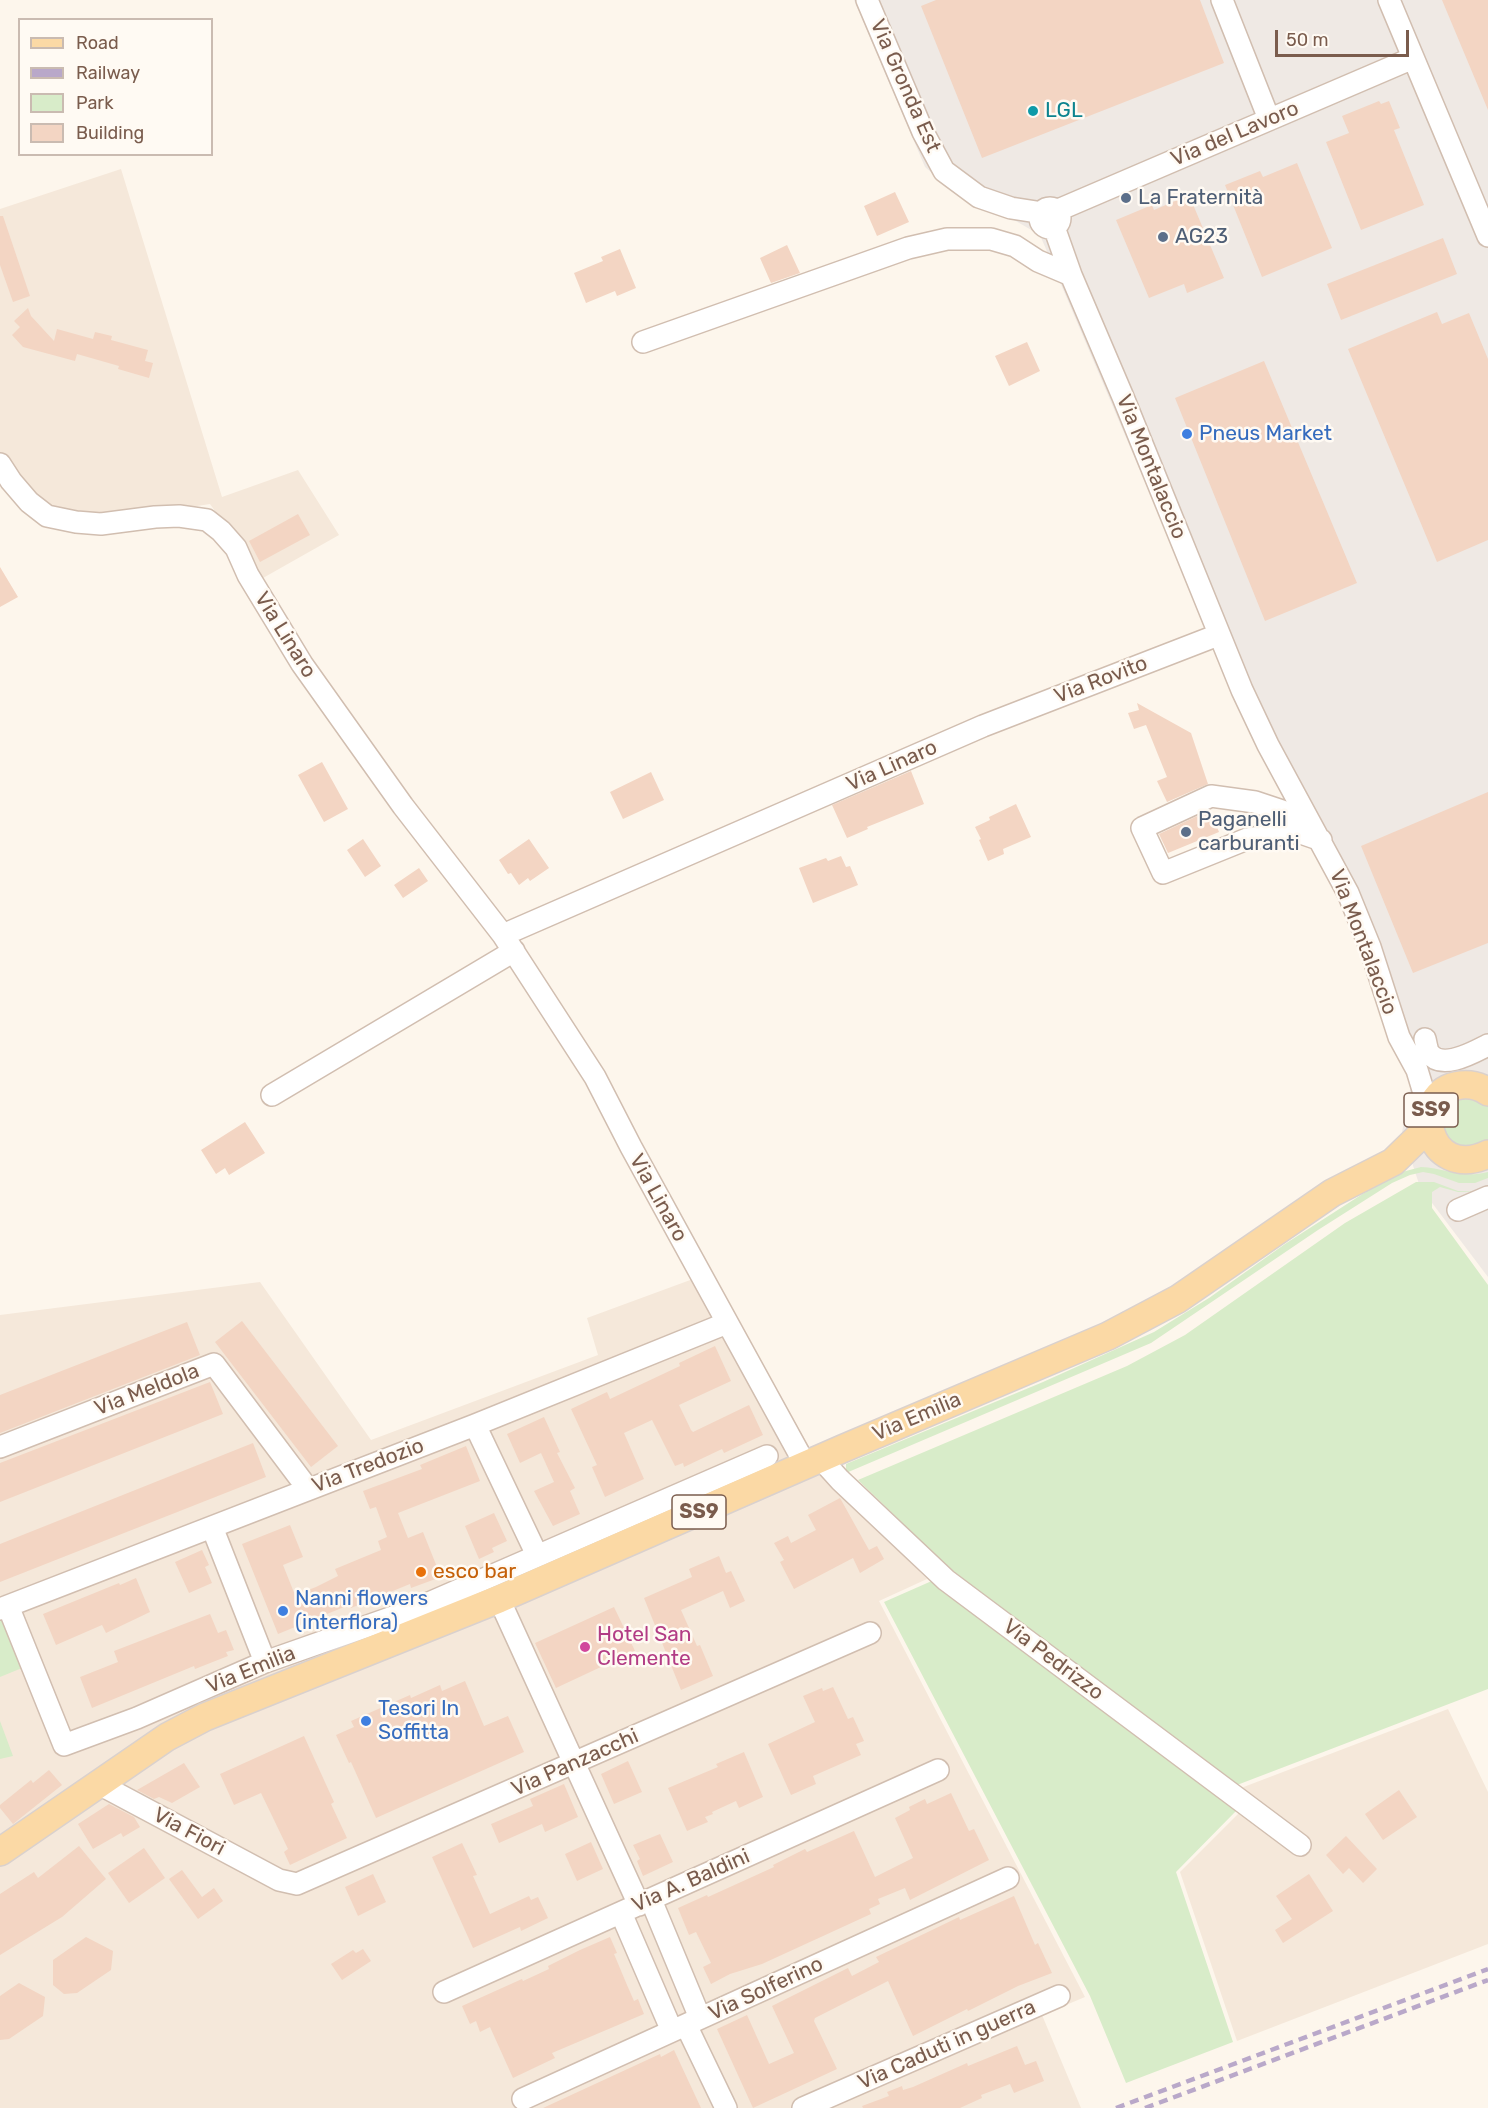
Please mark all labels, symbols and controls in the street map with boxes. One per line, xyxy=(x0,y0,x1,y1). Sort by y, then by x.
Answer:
street label: Via Gronda Est xyxy=(864,15,946,157)
legend xyxy=(18,18,213,156)
scale bar xyxy=(1278,18,1412,56)
text: 50 m xyxy=(1286,29,1329,51)
text: Road xyxy=(76,32,119,54)
text: Railway xyxy=(76,62,140,84)
text: Park xyxy=(76,92,113,114)
street label: Via del Lavoro xyxy=(1167,96,1303,172)
place label: LGL xyxy=(1045,98,1083,124)
marker: LGL xyxy=(1026,104,1040,118)
text: Building xyxy=(76,122,144,144)
place label: La Fraternità xyxy=(1138,185,1263,211)
marker: La Fraternità xyxy=(1119,191,1133,205)
place label: AG23 xyxy=(1175,224,1228,250)
marker: AG23 xyxy=(1156,230,1170,244)
street label: Via Montalaccio xyxy=(1111,391,1191,543)
place label: Pneus Market xyxy=(1199,421,1332,447)
marker: Pneus Market xyxy=(1180,427,1194,441)
street label: Via Linaro xyxy=(249,587,321,683)
street label: Via Rovito xyxy=(1051,651,1151,709)
street label: Via Linaro xyxy=(843,735,941,797)
place label: Paganelli carburanti xyxy=(1198,807,1300,857)
marker: Paganelli carburanti xyxy=(1179,825,1193,839)
street label: Via Montalaccio xyxy=(1324,866,1402,1018)
road number: SS9 xyxy=(1404,1093,1458,1127)
street label: Via Linaro xyxy=(624,1150,692,1246)
street label: Via Meldola xyxy=(91,1358,203,1422)
street label: Via Emilia xyxy=(869,1387,965,1447)
street label: Via Tredozio xyxy=(309,1433,427,1499)
road number: SS9 xyxy=(672,1495,726,1529)
place label: esco bar xyxy=(433,1559,516,1585)
marker: esco bar xyxy=(414,1565,428,1579)
place label: Nanni flowers (interflora) xyxy=(295,1586,428,1636)
marker: Nanni flowers (interflora) xyxy=(276,1604,290,1618)
street label: Via Pedrizzo xyxy=(998,1614,1108,1706)
place label: Hotel San Clemente xyxy=(597,1622,692,1672)
marker: Hotel San Clemente xyxy=(578,1640,592,1654)
street label: Via Emilia xyxy=(203,1641,299,1699)
place label: Tesori In Soffitta xyxy=(378,1696,459,1746)
marker: Tesori In Soffitta xyxy=(359,1714,373,1728)
street label: Via Panzacchi xyxy=(508,1724,642,1802)
street label: Via Fiori xyxy=(149,1803,229,1861)
street label: Via A. Baldini xyxy=(628,1844,754,1918)
street label: Via Solferino xyxy=(705,1952,827,2026)
street label: Via Caduti in guerra xyxy=(854,1994,1040,2096)

